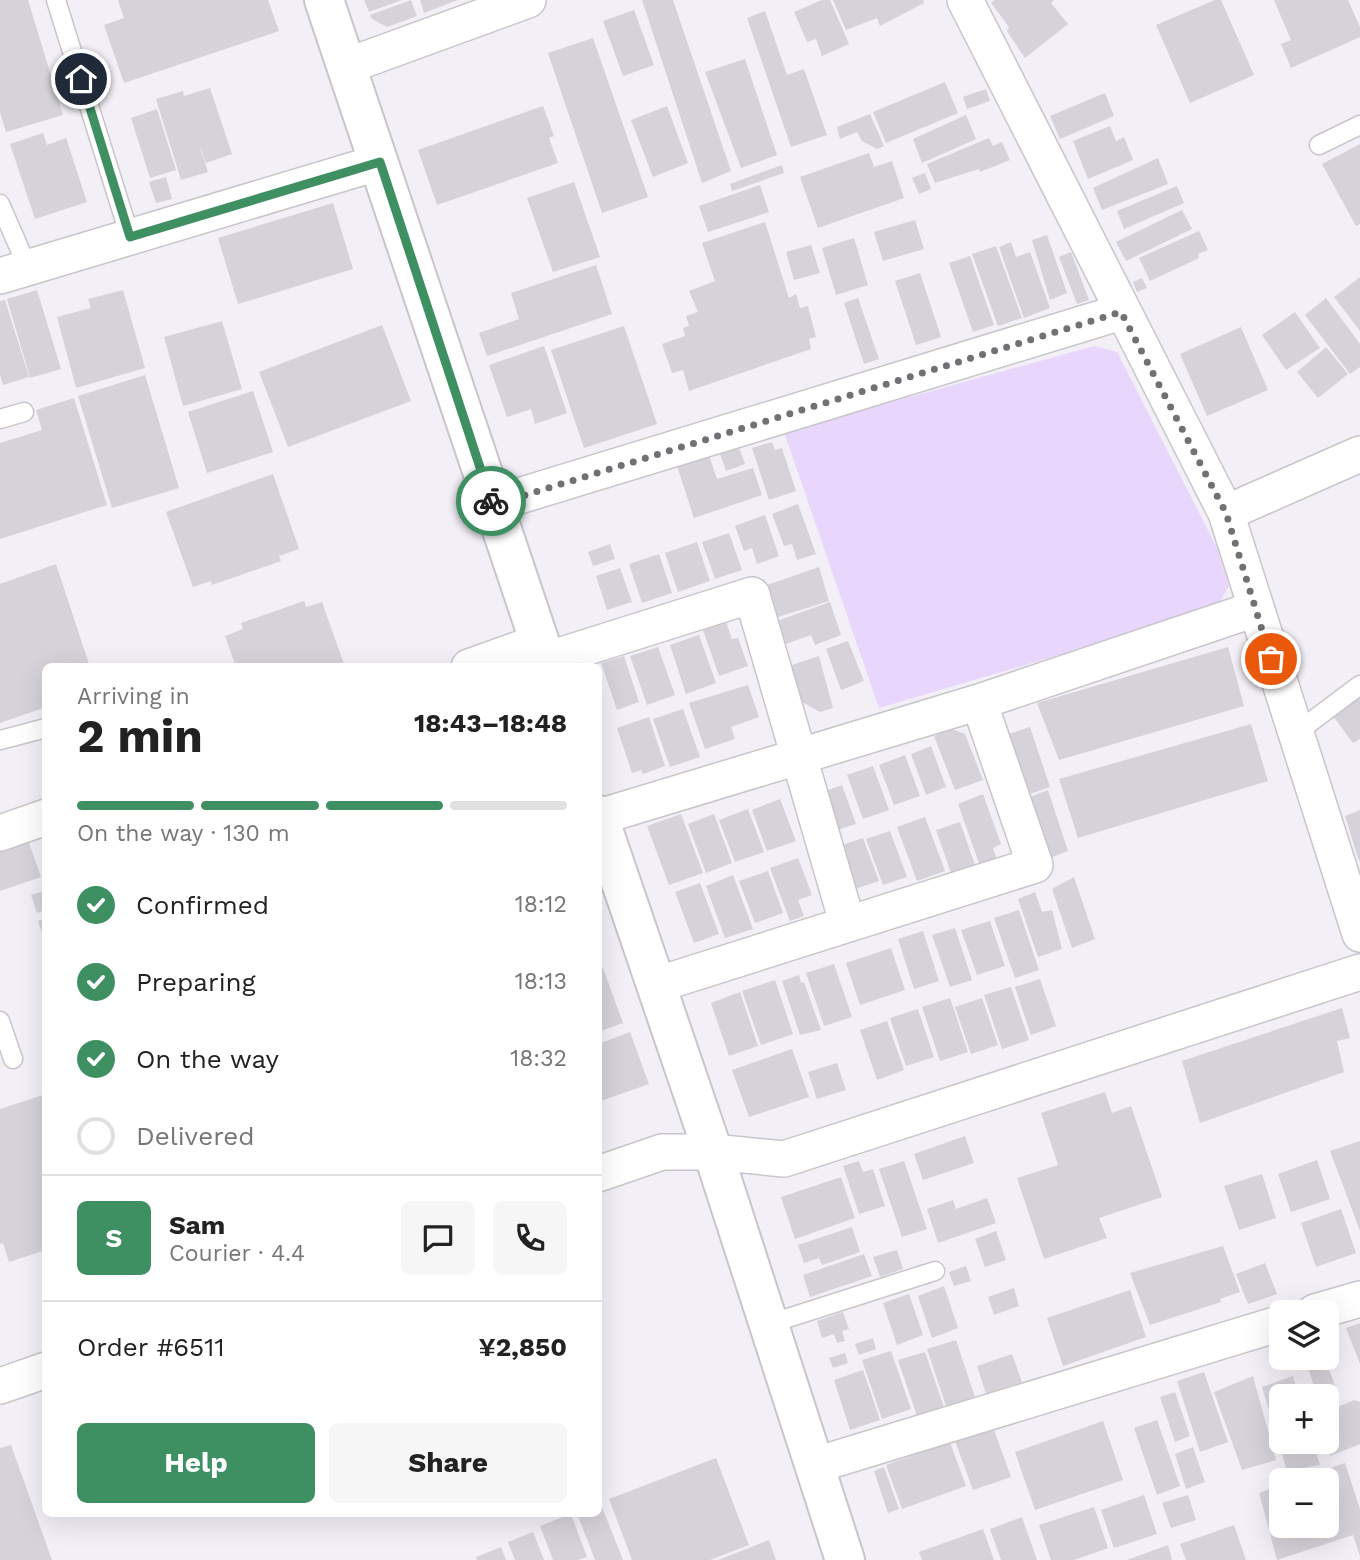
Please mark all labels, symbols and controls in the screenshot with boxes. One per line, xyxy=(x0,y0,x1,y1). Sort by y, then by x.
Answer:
pin xyxy=(51,49,111,109)
icon: home xyxy=(62,60,100,98)
courier xyxy=(456,466,526,536)
icon: bike xyxy=(472,482,510,520)
pin xyxy=(1241,629,1301,689)
icon: bag xyxy=(1252,640,1290,678)
text: Arriving in xyxy=(77,683,190,710)
text: 18:43–18:48 xyxy=(414,708,567,738)
text: 2 min xyxy=(77,709,203,763)
text: On the way · 130 m xyxy=(77,820,290,847)
icon: check xyxy=(77,886,115,924)
text: Confirmed xyxy=(136,890,269,920)
text: 18:12 xyxy=(515,891,567,918)
icon: check xyxy=(77,963,115,1001)
text: Preparing xyxy=(136,967,256,997)
text: 18:13 xyxy=(515,968,567,995)
icon: check xyxy=(77,1040,115,1078)
text: On the way xyxy=(136,1044,279,1074)
text: 18:32 xyxy=(510,1045,567,1072)
text: Delivered xyxy=(136,1121,255,1151)
button: chat xyxy=(401,1201,475,1275)
button: phone xyxy=(493,1201,567,1275)
text: Sam xyxy=(169,1210,225,1240)
text: S xyxy=(106,1223,122,1253)
text: Courier · 4.4 xyxy=(169,1240,305,1267)
map controls xyxy=(1269,1300,1339,1538)
button: layers xyxy=(1269,1300,1339,1370)
text: Order #6511 xyxy=(77,1332,225,1362)
text: ¥2,850 xyxy=(478,1332,567,1362)
button: + xyxy=(1269,1384,1339,1454)
button: Help xyxy=(77,1423,315,1503)
button: Share xyxy=(329,1423,567,1503)
button: − xyxy=(1269,1468,1339,1538)

